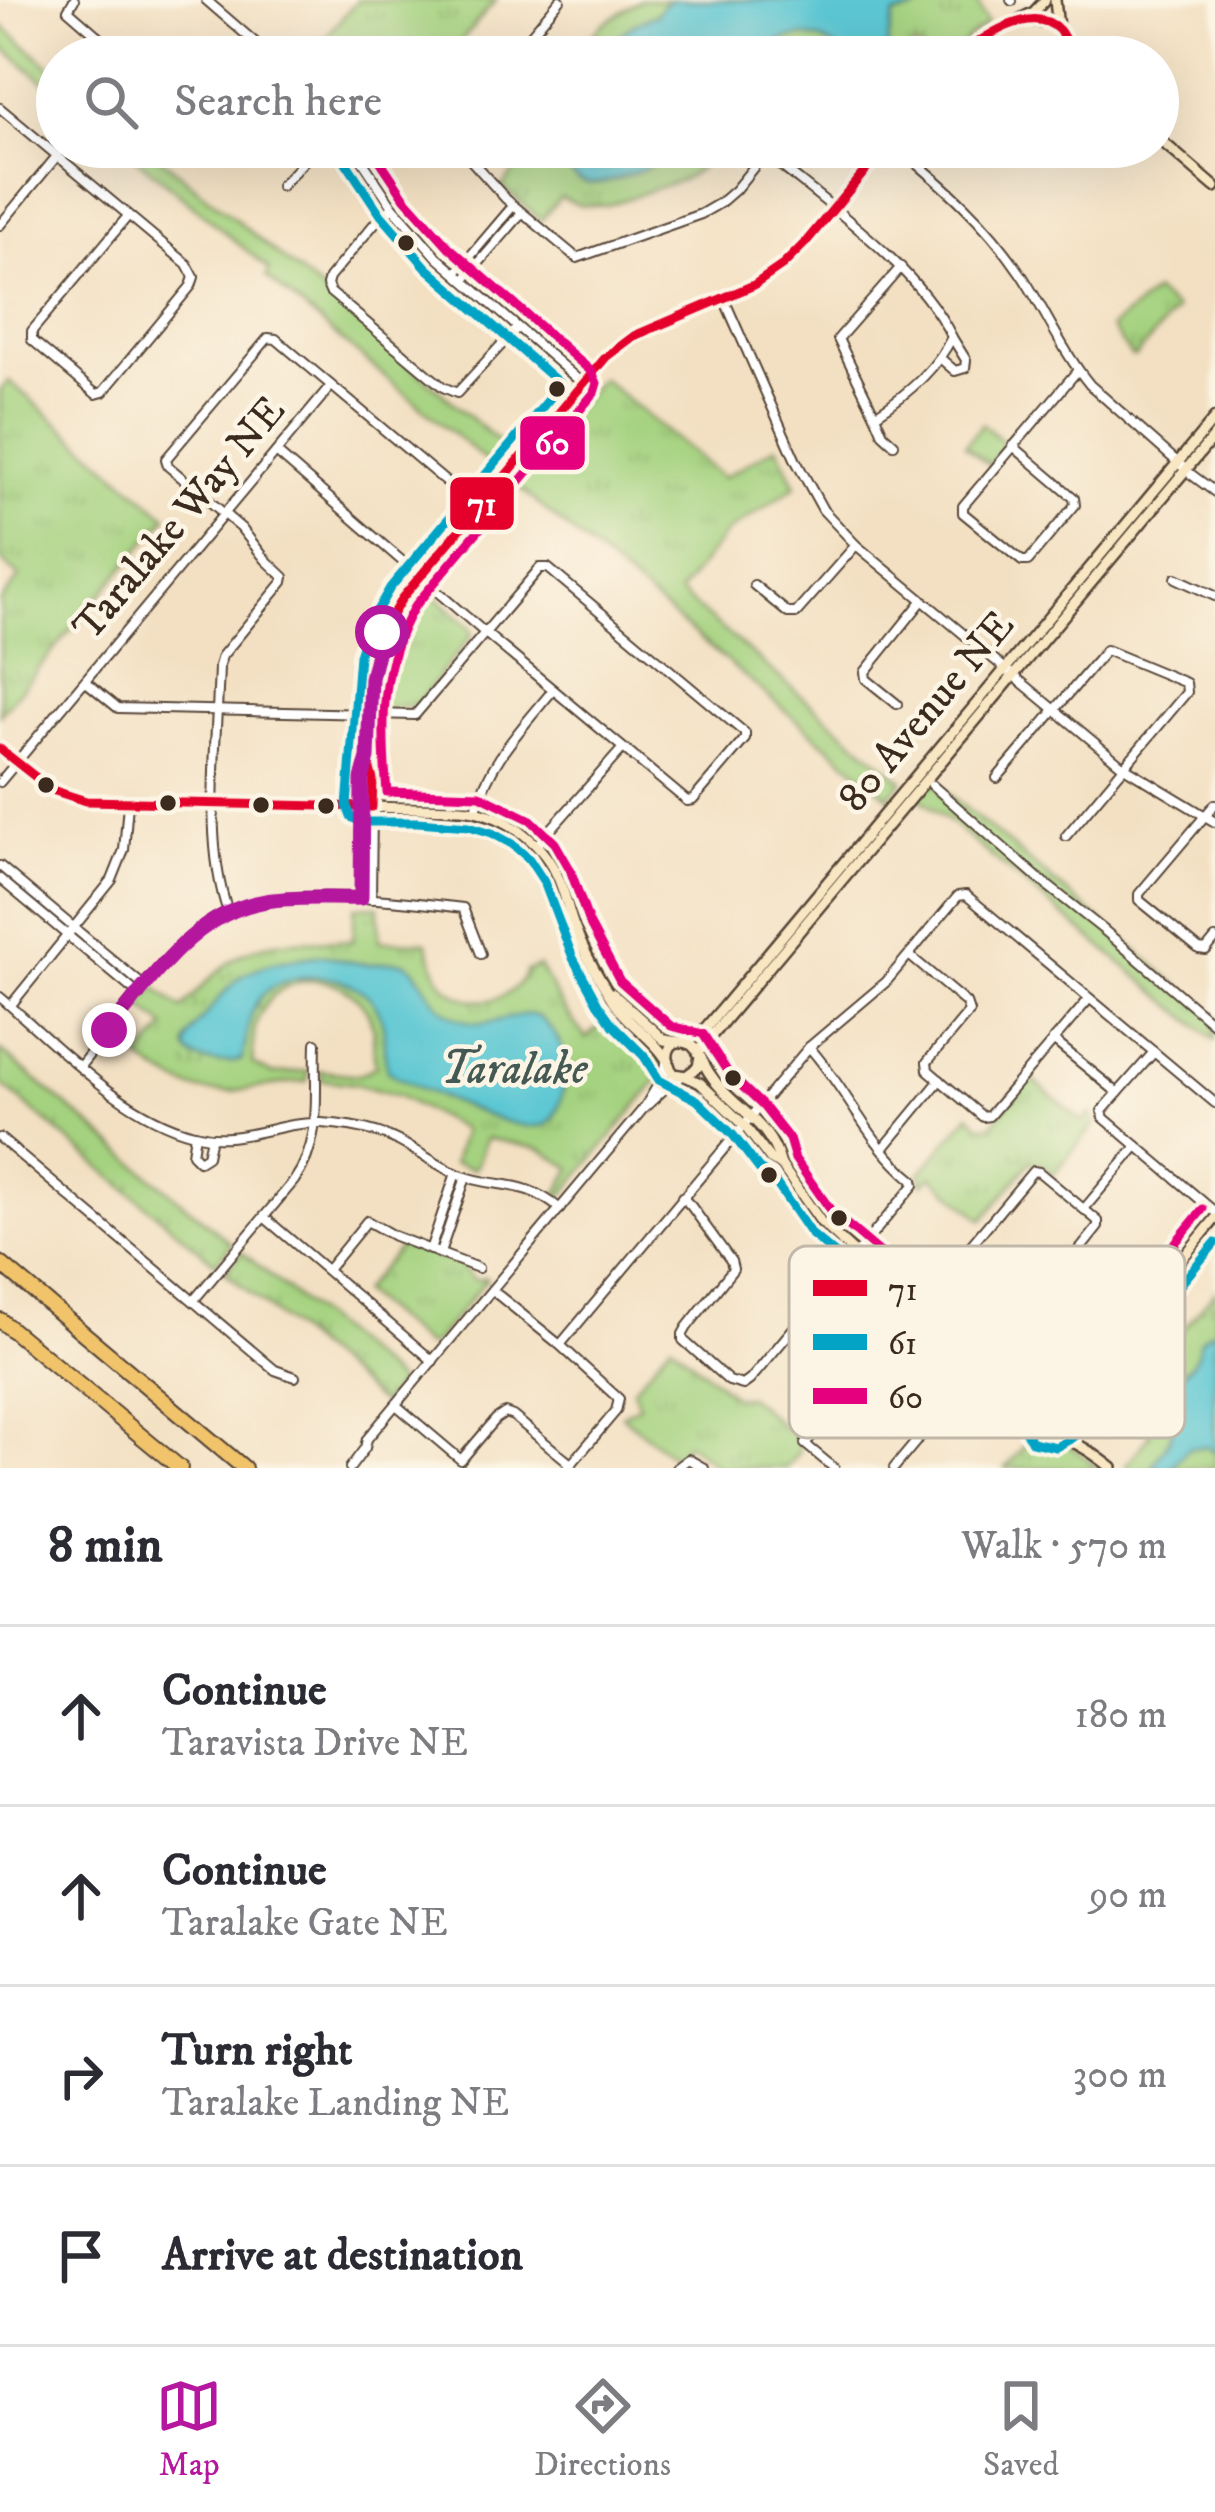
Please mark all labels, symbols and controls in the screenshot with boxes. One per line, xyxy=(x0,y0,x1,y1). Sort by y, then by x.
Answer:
search box xyxy=(36,36,1179,168)
icon: search xyxy=(78,69,144,135)
text: Search here xyxy=(174,74,382,130)
unlabelled marker xyxy=(395,232,417,254)
unlabelled marker xyxy=(546,378,568,400)
street label: Taralake Way NE xyxy=(63,386,297,652)
line badge: 60 xyxy=(518,414,587,472)
text: 60 xyxy=(535,424,569,465)
line badge: 71 xyxy=(448,475,516,532)
text: 71 xyxy=(467,485,497,526)
street label: 80 Avenue NE xyxy=(828,601,1026,823)
route start xyxy=(355,605,409,659)
unlabelled marker xyxy=(35,774,57,796)
unlabelled marker xyxy=(157,792,179,814)
unlabelled marker xyxy=(250,794,272,816)
unlabelled marker xyxy=(315,795,337,817)
route end xyxy=(82,1003,136,1057)
water label: Taralake xyxy=(441,1042,589,1098)
unlabelled marker xyxy=(722,1067,744,1089)
unlabelled marker xyxy=(758,1164,780,1186)
unlabelled marker xyxy=(828,1207,850,1229)
legend xyxy=(789,1246,1185,1438)
text: 71 xyxy=(888,1270,918,1311)
text: 61 xyxy=(888,1324,917,1365)
text: 60 xyxy=(888,1378,923,1419)
text: 8 min xyxy=(48,1514,163,1578)
text: Walk · 570 m xyxy=(961,1522,1167,1571)
text: Continue xyxy=(162,1663,327,1719)
icon: ahead xyxy=(48,1683,114,1749)
text: 180 m xyxy=(1075,1691,1167,1740)
text: Taravista Drive NE xyxy=(162,1719,468,1768)
text: Continue xyxy=(162,1843,327,1899)
icon: ahead xyxy=(48,1863,114,1929)
text: 90 m xyxy=(1089,1871,1167,1920)
text: Taralake Gate NE xyxy=(162,1899,448,1948)
text: Turn right xyxy=(162,2023,352,2079)
icon: right xyxy=(48,2043,114,2109)
text: 300 m xyxy=(1073,2051,1167,2100)
text: Taralake Landing NE xyxy=(162,2079,509,2128)
icon: arrive xyxy=(48,2223,114,2289)
text: Arrive at destination xyxy=(162,2228,523,2284)
tab: Map xyxy=(156,2373,222,2486)
tab: Directions xyxy=(534,2373,671,2486)
tab: Saved xyxy=(983,2373,1059,2486)

